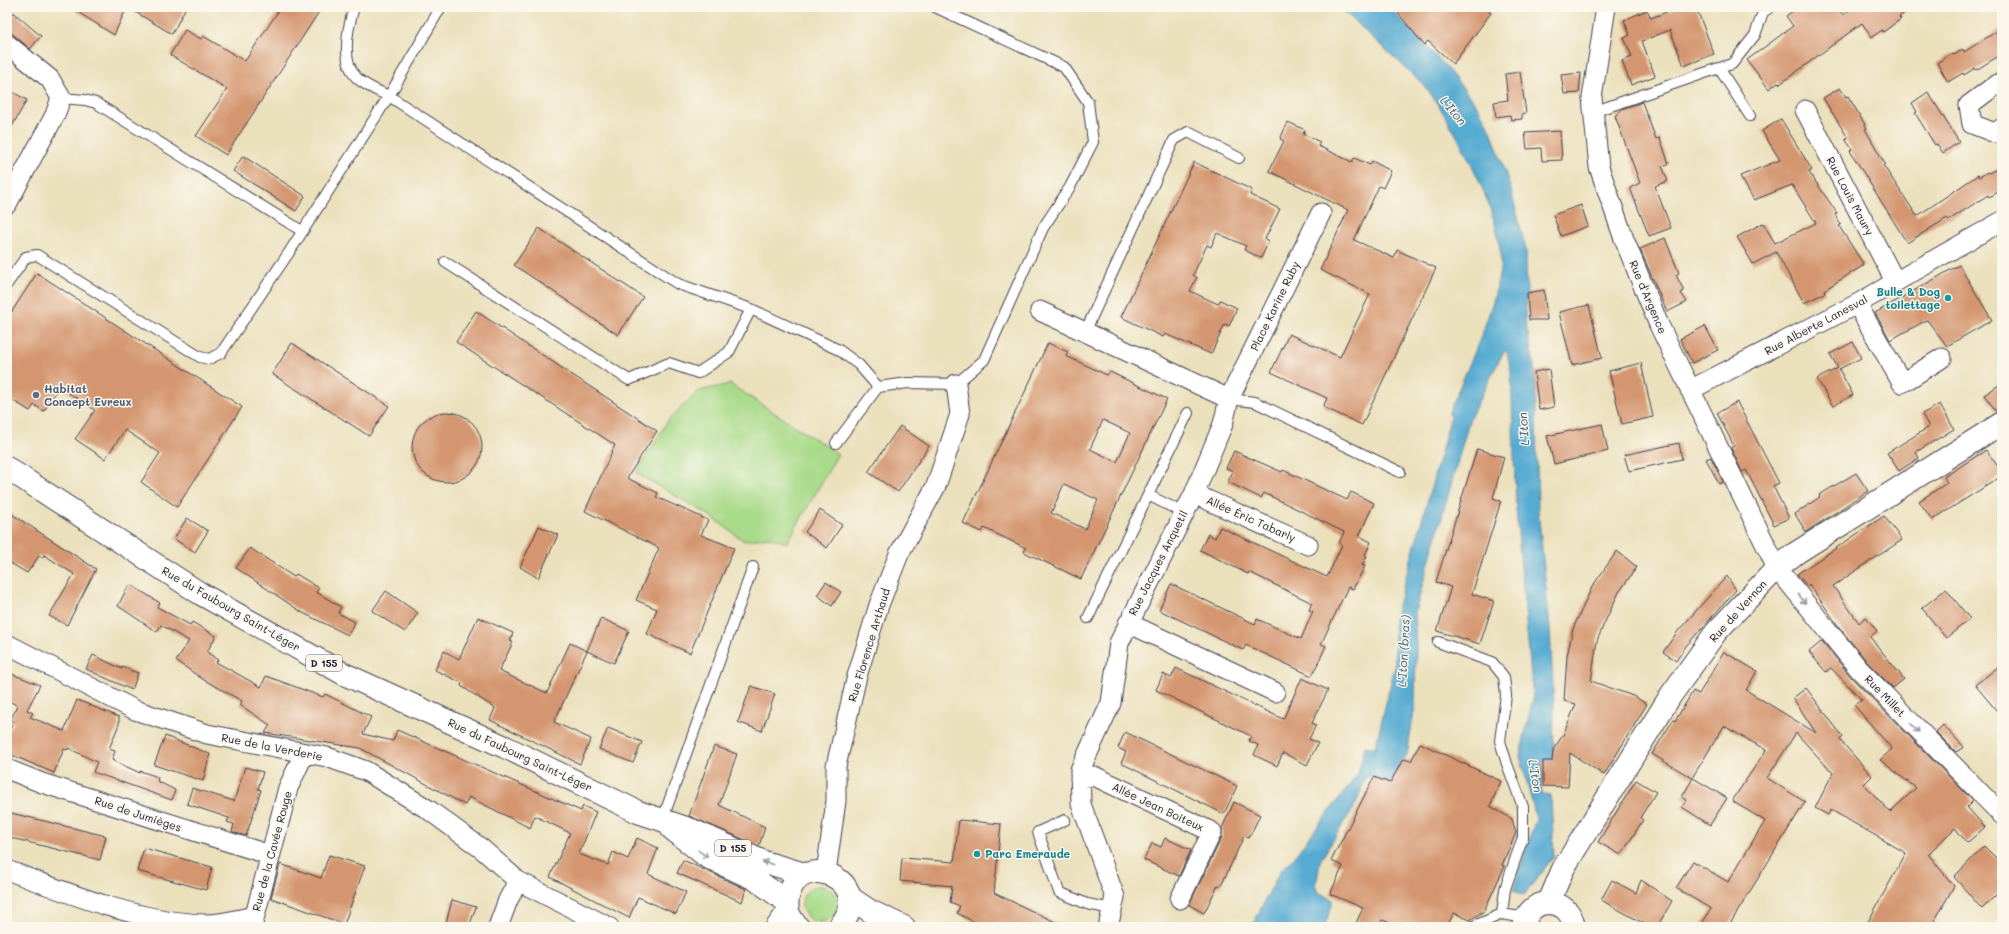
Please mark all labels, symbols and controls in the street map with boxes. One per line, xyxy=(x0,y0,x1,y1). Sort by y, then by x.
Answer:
water label: L'Iton xyxy=(1437,92,1471,129)
street label: Rue Louis Maury xyxy=(1823,154,1878,238)
street label: Place Karine Ruby xyxy=(1246,258,1303,353)
street label: Rue d'Argence xyxy=(1626,258,1671,336)
place label: Bulle & Dog toilettage xyxy=(1877,284,1940,312)
street label: Rue Alberte Lanesval xyxy=(1762,291,1870,358)
marker: Bulle & Dog toilettage xyxy=(1943,293,1953,303)
place label: Habitat Concept Evreux xyxy=(44,381,132,409)
marker: Habitat Concept Evreux xyxy=(31,390,41,400)
water label: L'Iton xyxy=(1514,412,1532,446)
street label: Allée Éric Tabarly xyxy=(1204,492,1298,545)
street label: Rue Jacques Anquetil xyxy=(1125,508,1191,618)
street label: Rue du Faubourg Saint-Léger xyxy=(159,563,303,654)
street label: Rue de Vernon xyxy=(1706,576,1770,645)
street label: Rue Florence Arthaud xyxy=(844,586,893,704)
one-way arrow xyxy=(1798,593,1806,604)
water label: L'Iton (bras) xyxy=(1393,614,1413,687)
road number: D 155 xyxy=(306,655,342,671)
street label: Rue Millet xyxy=(1862,671,1909,720)
street label: Rue du Faubourg Saint-Léger xyxy=(446,714,595,795)
one-way arrow xyxy=(1910,723,1920,733)
street label: Rue de la Verderie xyxy=(220,729,324,764)
water label: L'Iton xyxy=(1525,758,1547,794)
street label: Allée Jean Boiteux xyxy=(1110,779,1207,835)
street label: Rue de la Cavée Rouge xyxy=(248,789,295,913)
street label: Rue de Jumièges xyxy=(93,792,183,835)
road number: D 155 xyxy=(715,840,751,856)
place label: Parc Emeraude xyxy=(985,846,1071,861)
marker: Parc Emeraude xyxy=(972,849,982,859)
one-way arrow xyxy=(697,850,708,858)
one-way arrow xyxy=(762,859,775,866)

